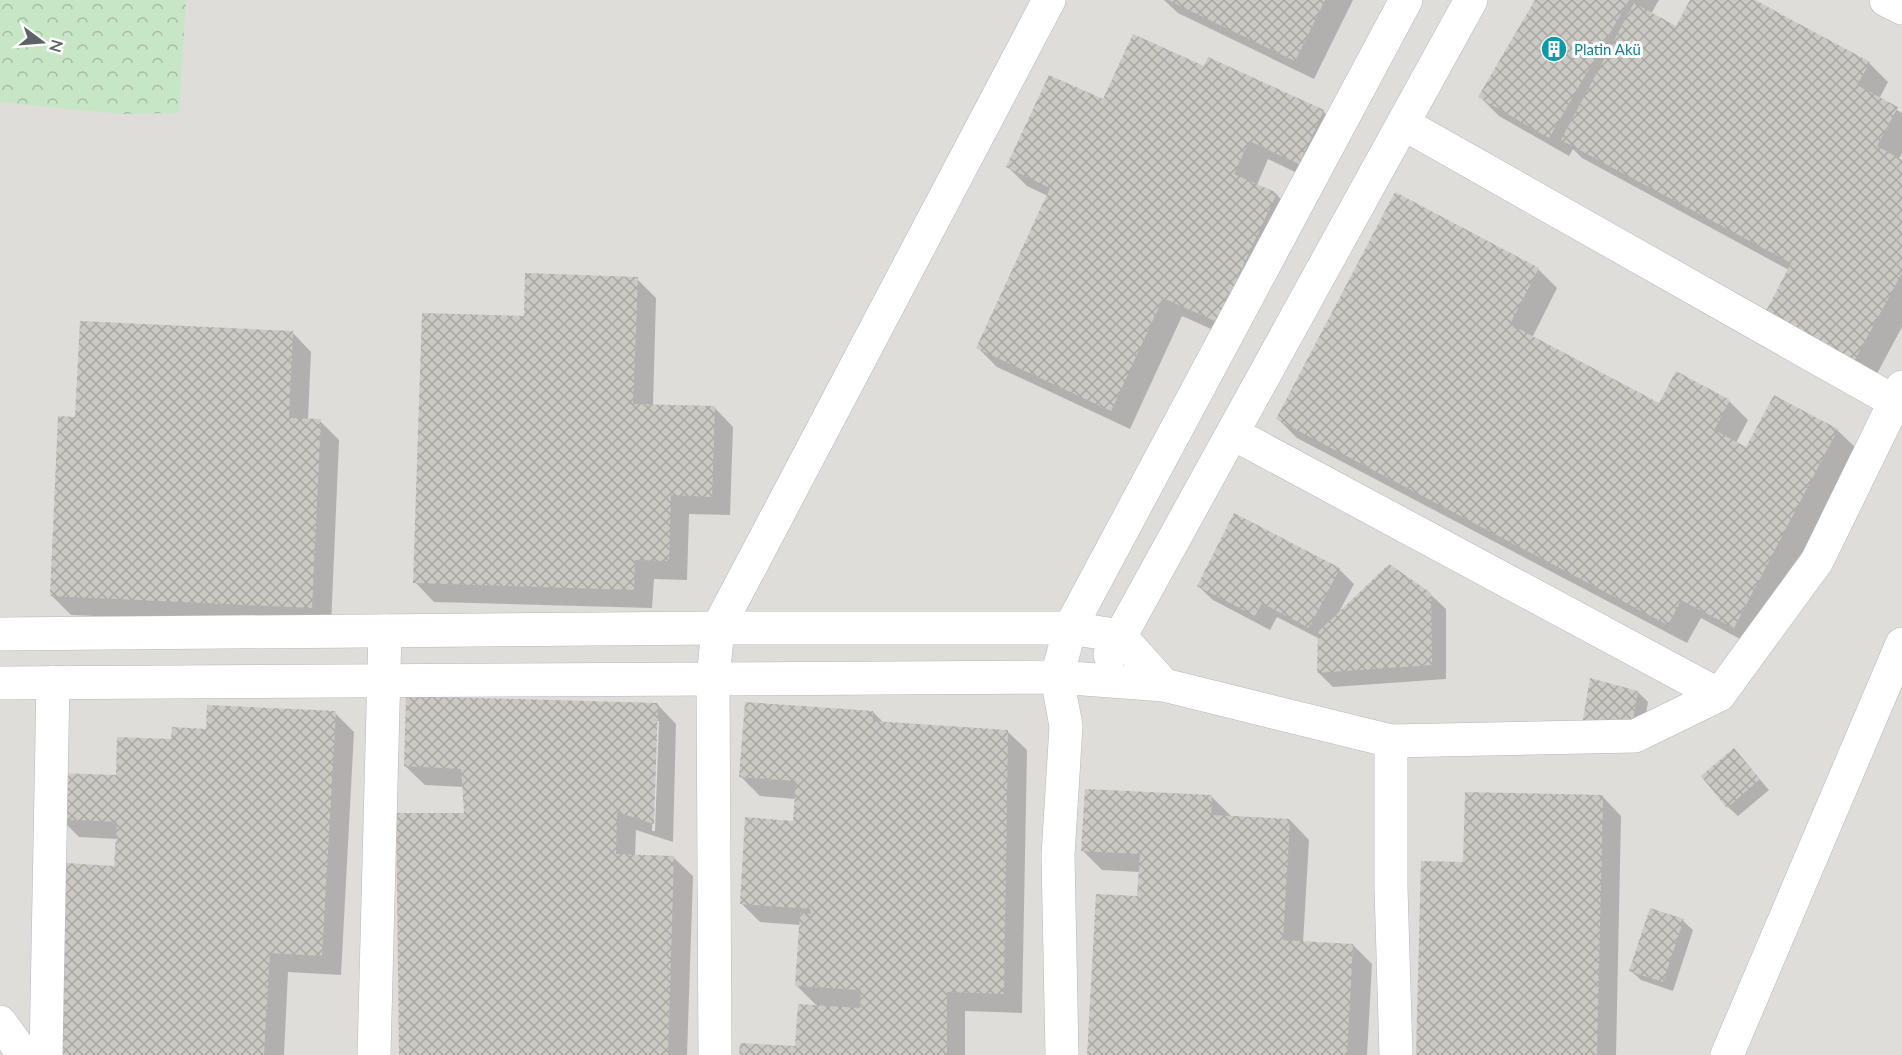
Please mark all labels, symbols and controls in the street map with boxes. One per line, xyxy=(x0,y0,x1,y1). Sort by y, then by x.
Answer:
north arrow xyxy=(12,12,72,72)
building icon: Platin Akü xyxy=(1539,34,1569,64)
text: N xyxy=(46,38,68,55)
place label: Platin Akü xyxy=(1574,40,1641,58)

